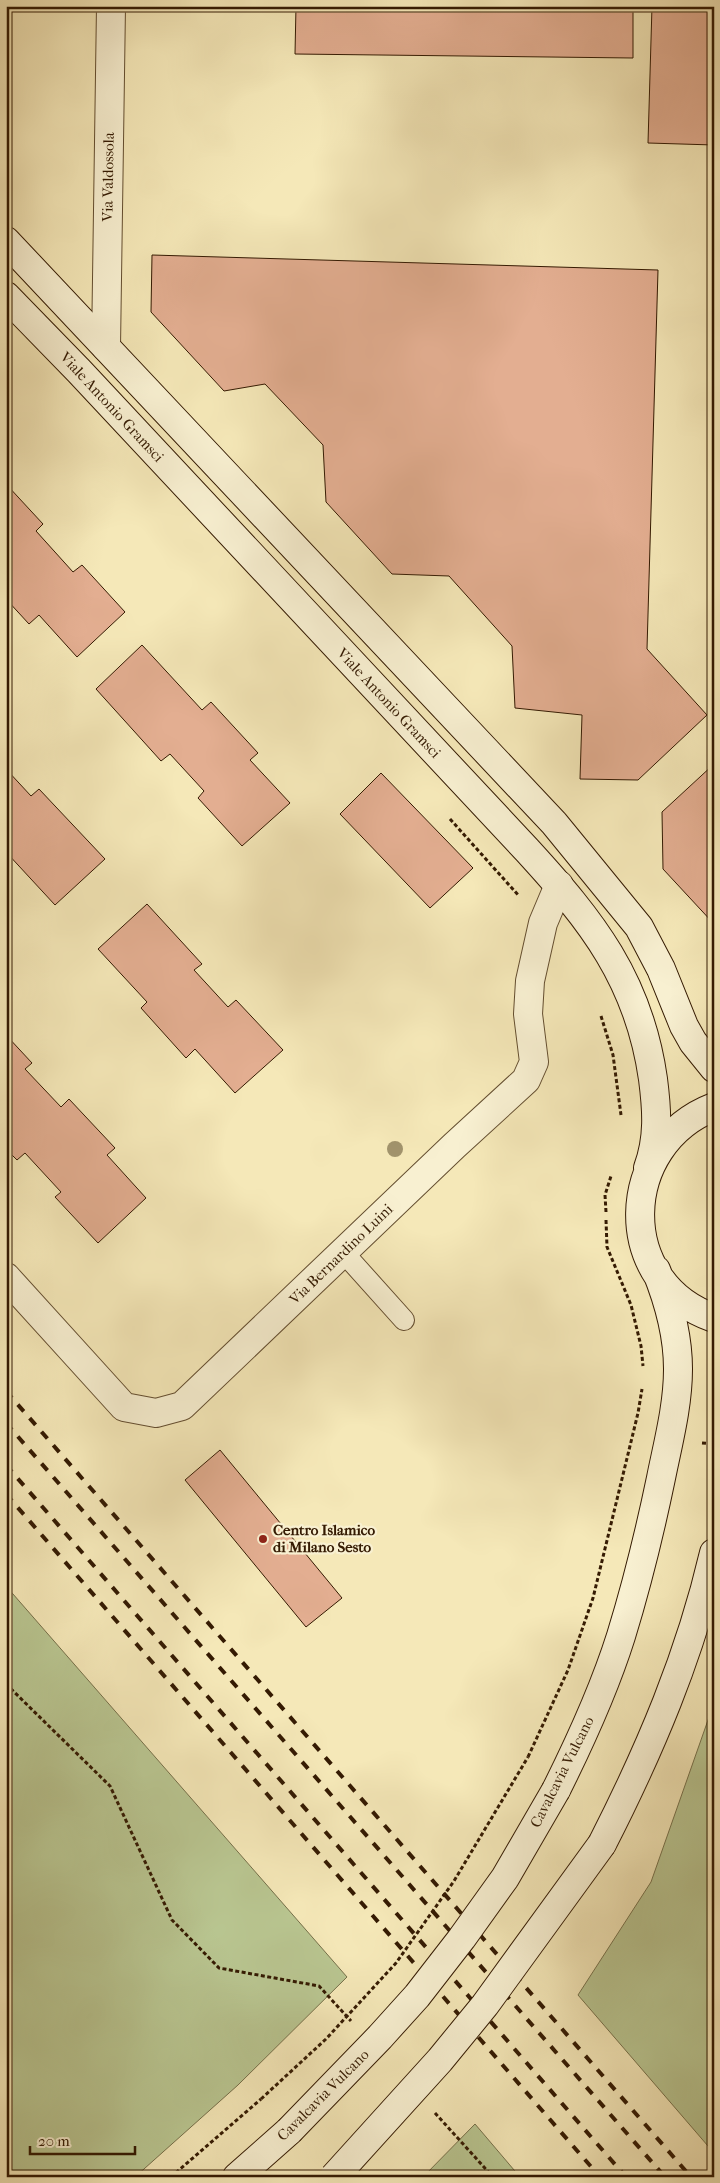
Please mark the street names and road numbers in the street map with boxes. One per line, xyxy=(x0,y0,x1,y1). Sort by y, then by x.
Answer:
street label: Via Valdossola xyxy=(98,131,118,223)
street label: Viale Antonio Gramsci xyxy=(56,348,168,466)
street label: Viale Antonio Gramsci xyxy=(333,644,445,762)
street label: Via Bernardino Luini xyxy=(285,1200,397,1309)
street label: Cavalcavia Vulcano xyxy=(526,1713,598,1831)
street label: Cavalcavia Vulcano xyxy=(273,2045,373,2145)

